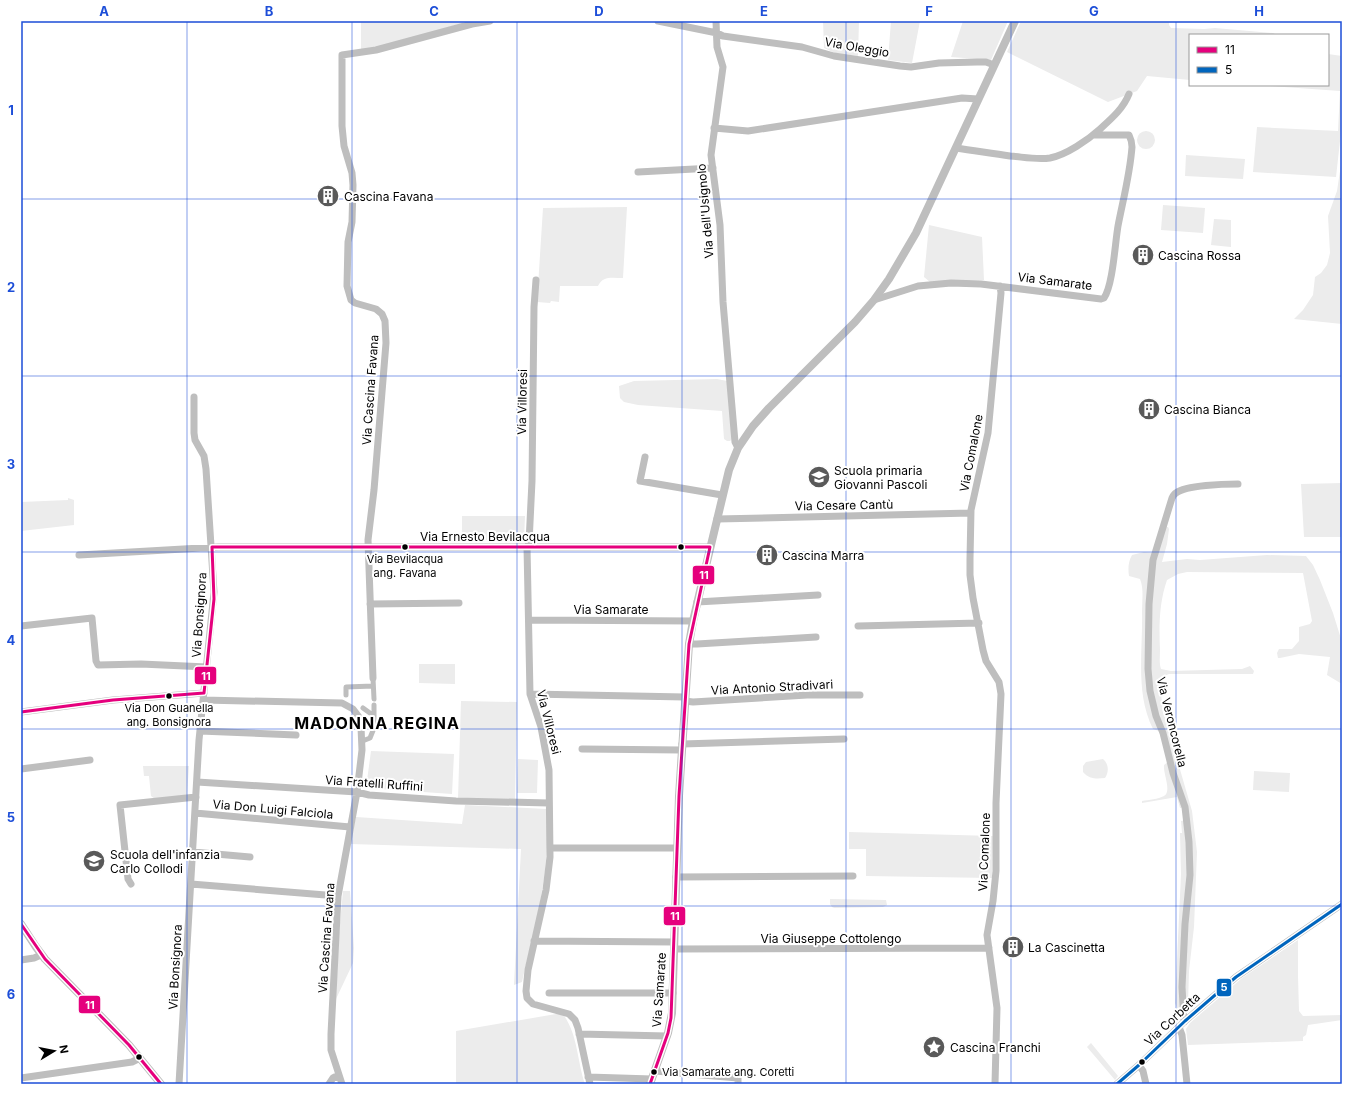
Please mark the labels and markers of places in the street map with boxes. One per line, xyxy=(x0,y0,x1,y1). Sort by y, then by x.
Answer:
building icon: Cascina Favana xyxy=(315,183,341,209)
place label: Cascina Favana xyxy=(344,189,433,204)
building icon: Cascina Rossa xyxy=(1130,242,1156,268)
place label: Cascina Rossa xyxy=(1158,248,1241,263)
building icon: Cascina Bianca xyxy=(1136,396,1162,422)
place label: Cascina Bianca xyxy=(1164,402,1251,417)
place label: Scuola primaria Giovanni Pascoli xyxy=(834,463,927,492)
school or university icon: Scuola primaria Giovanni Pascoli xyxy=(806,464,832,490)
marker: Via Bevilacqua ang. Favana xyxy=(400,542,410,552)
unlabelled marker xyxy=(676,542,686,552)
building icon: Cascina Marra xyxy=(754,542,780,568)
place label: Cascina Marra xyxy=(782,548,864,563)
place label: Via Bevilacqua ang. Favana xyxy=(367,552,443,580)
marker: Via Don Guanella ang. Bonsignora xyxy=(164,691,174,701)
place label: Via Don Guanella ang. Bonsignora xyxy=(125,701,213,729)
place label: Scuola dell'infanzia Carlo Collodi xyxy=(110,847,220,876)
school or university icon: Scuola dell'infanzia Carlo Collodi xyxy=(81,848,107,874)
building icon: La Cascinetta xyxy=(1000,934,1026,960)
place label: La Cascinetta xyxy=(1028,940,1105,955)
place icon: Cascina Franchi xyxy=(921,1034,947,1060)
place label: Cascina Franchi xyxy=(950,1040,1041,1055)
unlabelled marker xyxy=(134,1052,144,1062)
unlabelled marker xyxy=(1137,1057,1147,1067)
place label: Via Samarate ang. Coretti xyxy=(662,1065,794,1079)
marker: Via Samarate ang. Coretti xyxy=(649,1067,659,1077)

